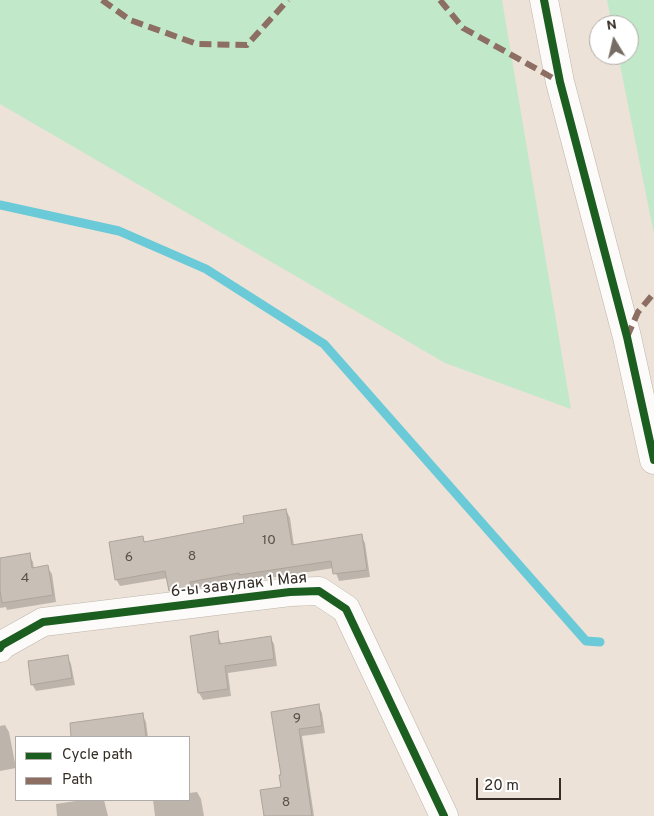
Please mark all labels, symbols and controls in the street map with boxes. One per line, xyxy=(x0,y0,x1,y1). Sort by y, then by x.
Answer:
north arrow xyxy=(589,15,639,65)
text: N xyxy=(605,16,618,35)
house number: 10 xyxy=(262,533,276,549)
house number: 8 xyxy=(188,549,196,565)
house number: 6 xyxy=(125,550,133,566)
street label: 6-ы завулак 1 Мая xyxy=(170,569,308,603)
house number: 4 xyxy=(21,571,29,587)
house number: 9 xyxy=(293,711,301,727)
legend xyxy=(15,736,190,801)
text: Cycle path xyxy=(62,746,133,765)
scale bar xyxy=(479,768,564,800)
text: Path xyxy=(62,771,93,790)
text: 20 m xyxy=(484,777,519,796)
house number: 8 xyxy=(282,795,290,811)

